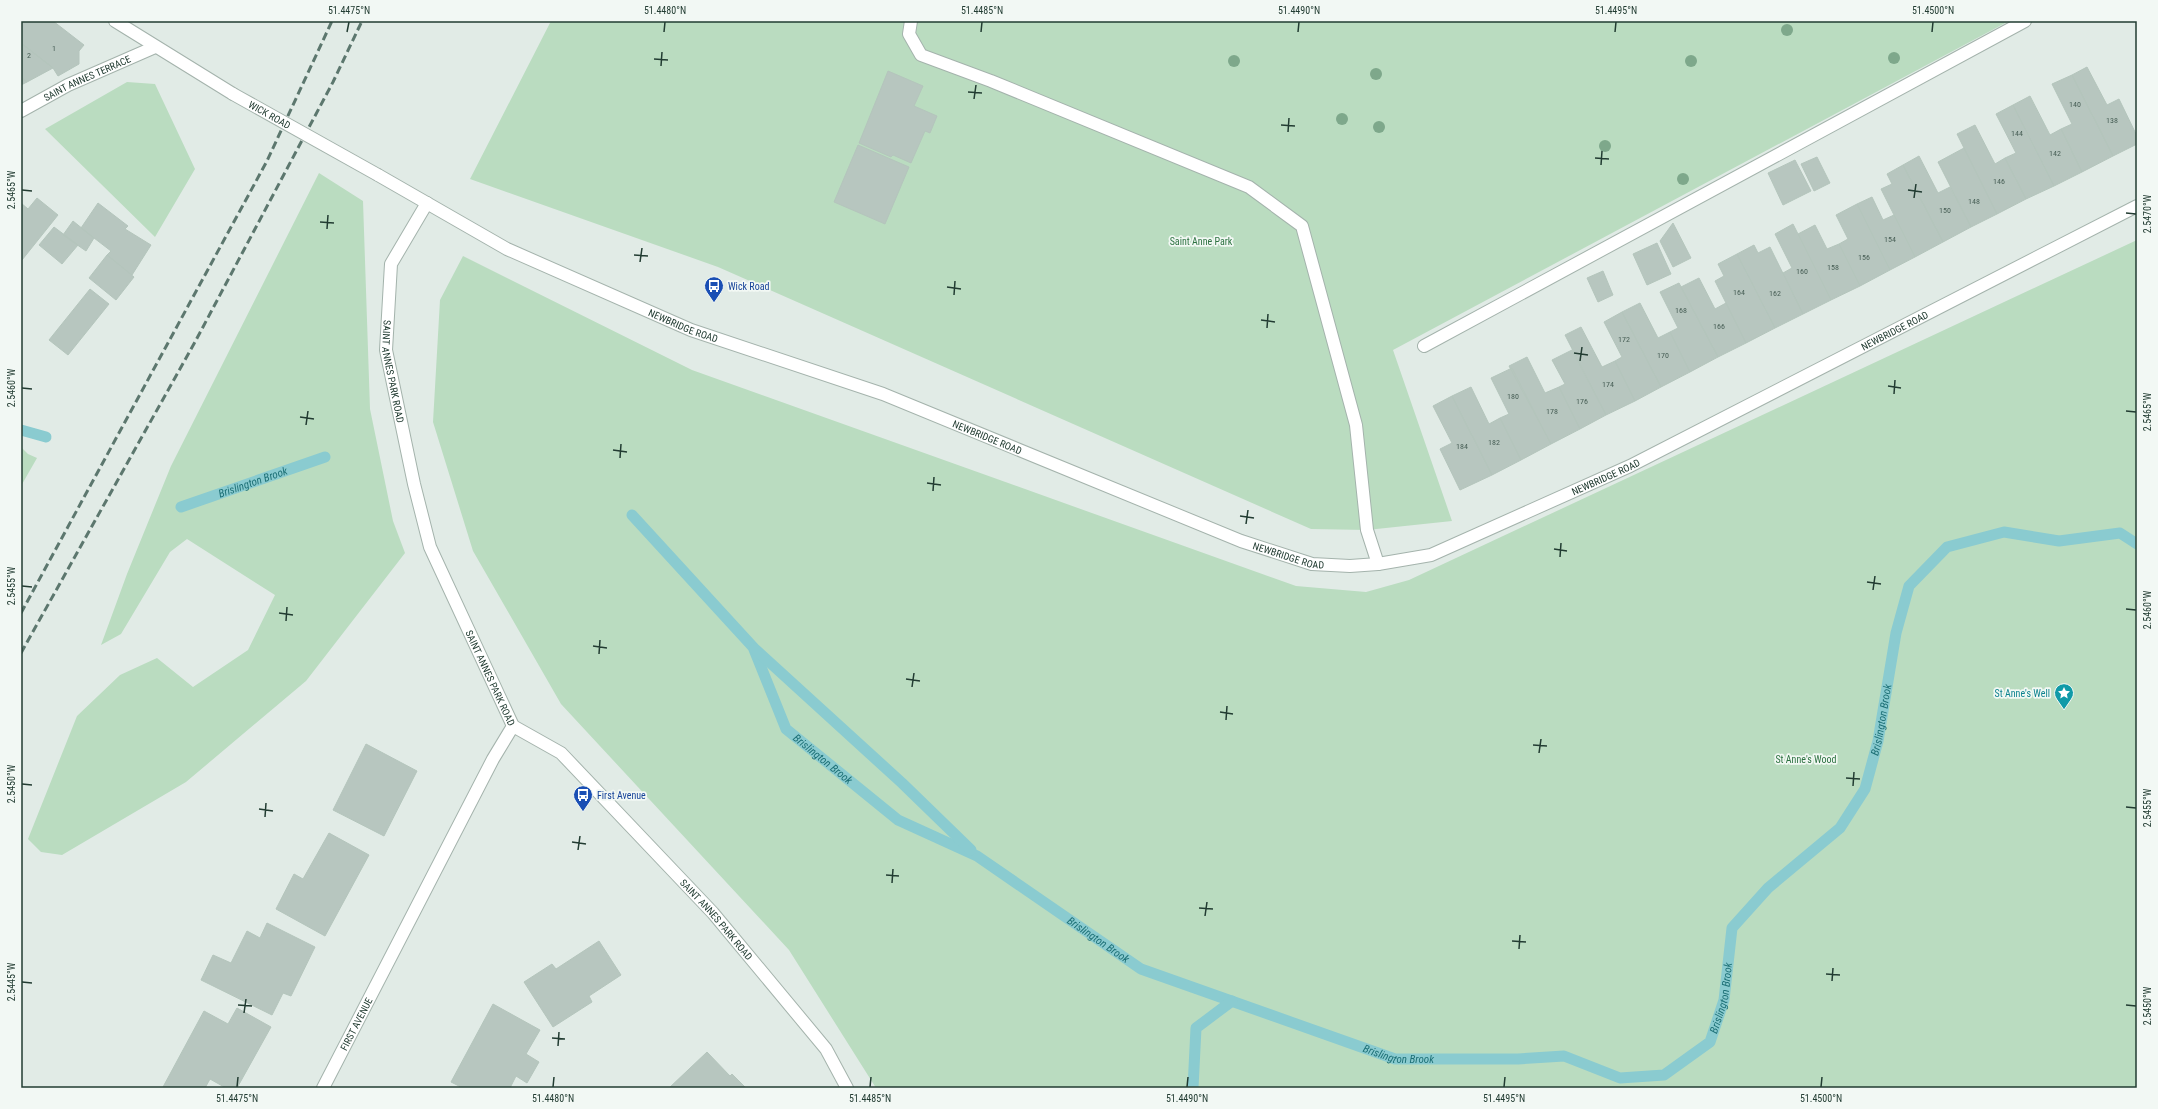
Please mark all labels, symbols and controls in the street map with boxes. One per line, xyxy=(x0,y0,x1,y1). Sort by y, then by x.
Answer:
text: 51.4475°N xyxy=(328,5,370,16)
text: 51.4480°N xyxy=(644,5,686,16)
text: 51.4485°N xyxy=(961,5,1003,16)
text: 51.4490°N xyxy=(1278,5,1320,16)
text: 51.4495°N xyxy=(1595,5,1637,16)
text: 51.4500°N xyxy=(1912,5,1954,16)
house number: 1 xyxy=(52,44,56,53)
house number: 2 xyxy=(27,51,31,60)
street label: SAINT ANNES TERRACE xyxy=(42,53,132,103)
street label: WICK ROAD xyxy=(247,98,293,131)
house number: 140 xyxy=(2069,100,2081,109)
house number: 138 xyxy=(2106,116,2118,125)
house number: 144 xyxy=(2011,129,2023,138)
house number: 142 xyxy=(2049,149,2061,158)
text: 2.5465°W xyxy=(6,170,17,209)
house number: 146 xyxy=(1993,177,2005,186)
text: 2.5470°W xyxy=(2142,194,2153,233)
house number: 148 xyxy=(1968,197,1980,206)
house number: 150 xyxy=(1939,206,1951,215)
house number: 154 xyxy=(1884,235,1896,244)
park label: Saint Anne Park xyxy=(1170,236,1233,247)
house number: 156 xyxy=(1858,253,1870,262)
house number: 158 xyxy=(1827,263,1839,272)
house number: 160 xyxy=(1796,267,1808,276)
bus stop icon: Wick Road xyxy=(703,275,725,303)
place label: Wick Road xyxy=(728,281,769,292)
house number: 164 xyxy=(1733,288,1745,297)
house number: 162 xyxy=(1769,289,1781,298)
house number: 168 xyxy=(1675,306,1687,315)
street label: NEWBRIDGE ROAD xyxy=(647,307,720,344)
street label: NEWBRIDGE ROAD xyxy=(1859,308,1930,352)
street label: SAINT ANNES PARK ROAD xyxy=(380,320,407,424)
house number: 166 xyxy=(1713,322,1725,331)
house number: 172 xyxy=(1618,335,1630,344)
house number: 170 xyxy=(1657,351,1669,360)
text: 2.5460°W xyxy=(6,368,17,407)
house number: 174 xyxy=(1602,380,1614,389)
house number: 180 xyxy=(1507,392,1519,401)
text: 2.5465°W xyxy=(2142,392,2153,431)
house number: 176 xyxy=(1576,397,1588,406)
house number: 178 xyxy=(1546,407,1558,416)
street label: NEWBRIDGE ROAD xyxy=(951,418,1024,456)
house number: 182 xyxy=(1488,438,1500,447)
house number: 184 xyxy=(1456,442,1468,451)
street label: NEWBRIDGE ROAD xyxy=(1570,456,1642,497)
water label: Brislington Brook xyxy=(216,464,289,500)
street label: NEWBRIDGE ROAD xyxy=(1252,540,1325,570)
text: 2.5455°W xyxy=(6,566,17,605)
text: 2.5460°W xyxy=(2142,590,2153,629)
street label: SAINT ANNES PARK ROAD xyxy=(464,628,518,727)
place icon: St Anne's Well xyxy=(2053,682,2075,710)
water label: Brislington Brook xyxy=(1868,683,1894,757)
place label: St Anne's Well xyxy=(1995,688,2050,699)
water label: Brislington Brook xyxy=(791,731,855,787)
park label: St Anne's Wood xyxy=(1775,754,1837,765)
text: 2.5450°W xyxy=(6,764,17,803)
bus stop icon: First Avenue xyxy=(572,784,594,812)
text: 2.5455°W xyxy=(2142,788,2153,827)
place label: First Avenue xyxy=(597,790,646,801)
street label: SAINT ANNES PARK ROAD xyxy=(678,877,755,962)
water label: Brislington Brook xyxy=(1065,914,1132,966)
text: 2.5445°W xyxy=(6,962,17,1001)
water label: Brislington Brook xyxy=(1707,962,1735,1035)
text: 2.5450°W xyxy=(2142,986,2153,1025)
street label: FIRST AVENUE xyxy=(338,996,374,1052)
water label: Brislington Brook xyxy=(1361,1042,1434,1066)
text: 51.4475°N xyxy=(216,1093,258,1104)
text: 51.4480°N xyxy=(532,1093,574,1104)
text: 51.4485°N xyxy=(849,1093,891,1104)
text: 51.4490°N xyxy=(1166,1093,1208,1104)
text: 51.4495°N xyxy=(1483,1093,1525,1104)
text: 51.4500°N xyxy=(1800,1093,1842,1104)

